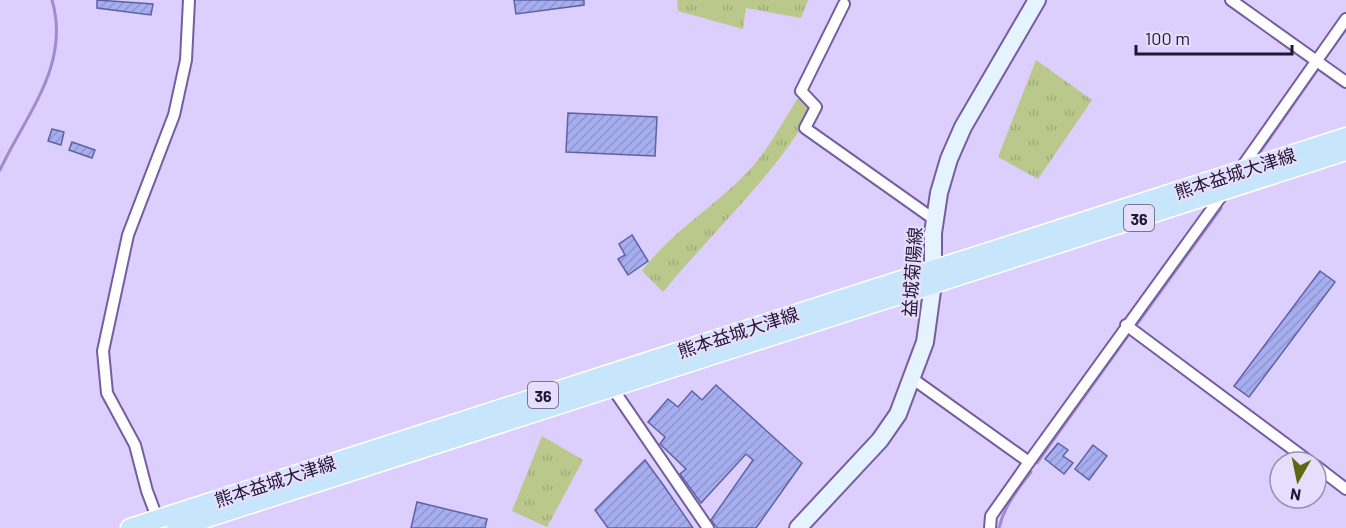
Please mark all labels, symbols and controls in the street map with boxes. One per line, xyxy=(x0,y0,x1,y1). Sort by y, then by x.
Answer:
scale bar xyxy=(1136,18,1292,56)
text: 100 m xyxy=(1145,27,1190,49)
street label: 熊本益城大津線 xyxy=(1172,143,1298,203)
road number: 36 xyxy=(1124,205,1154,231)
street label: 益城菊陽線 xyxy=(898,226,926,318)
street label: 熊本益城大津線 xyxy=(675,302,801,362)
road number: 36 xyxy=(528,382,558,408)
north arrow xyxy=(1268,450,1328,510)
street label: 熊本益城大津線 xyxy=(212,451,338,511)
text: N xyxy=(1289,485,1302,506)

